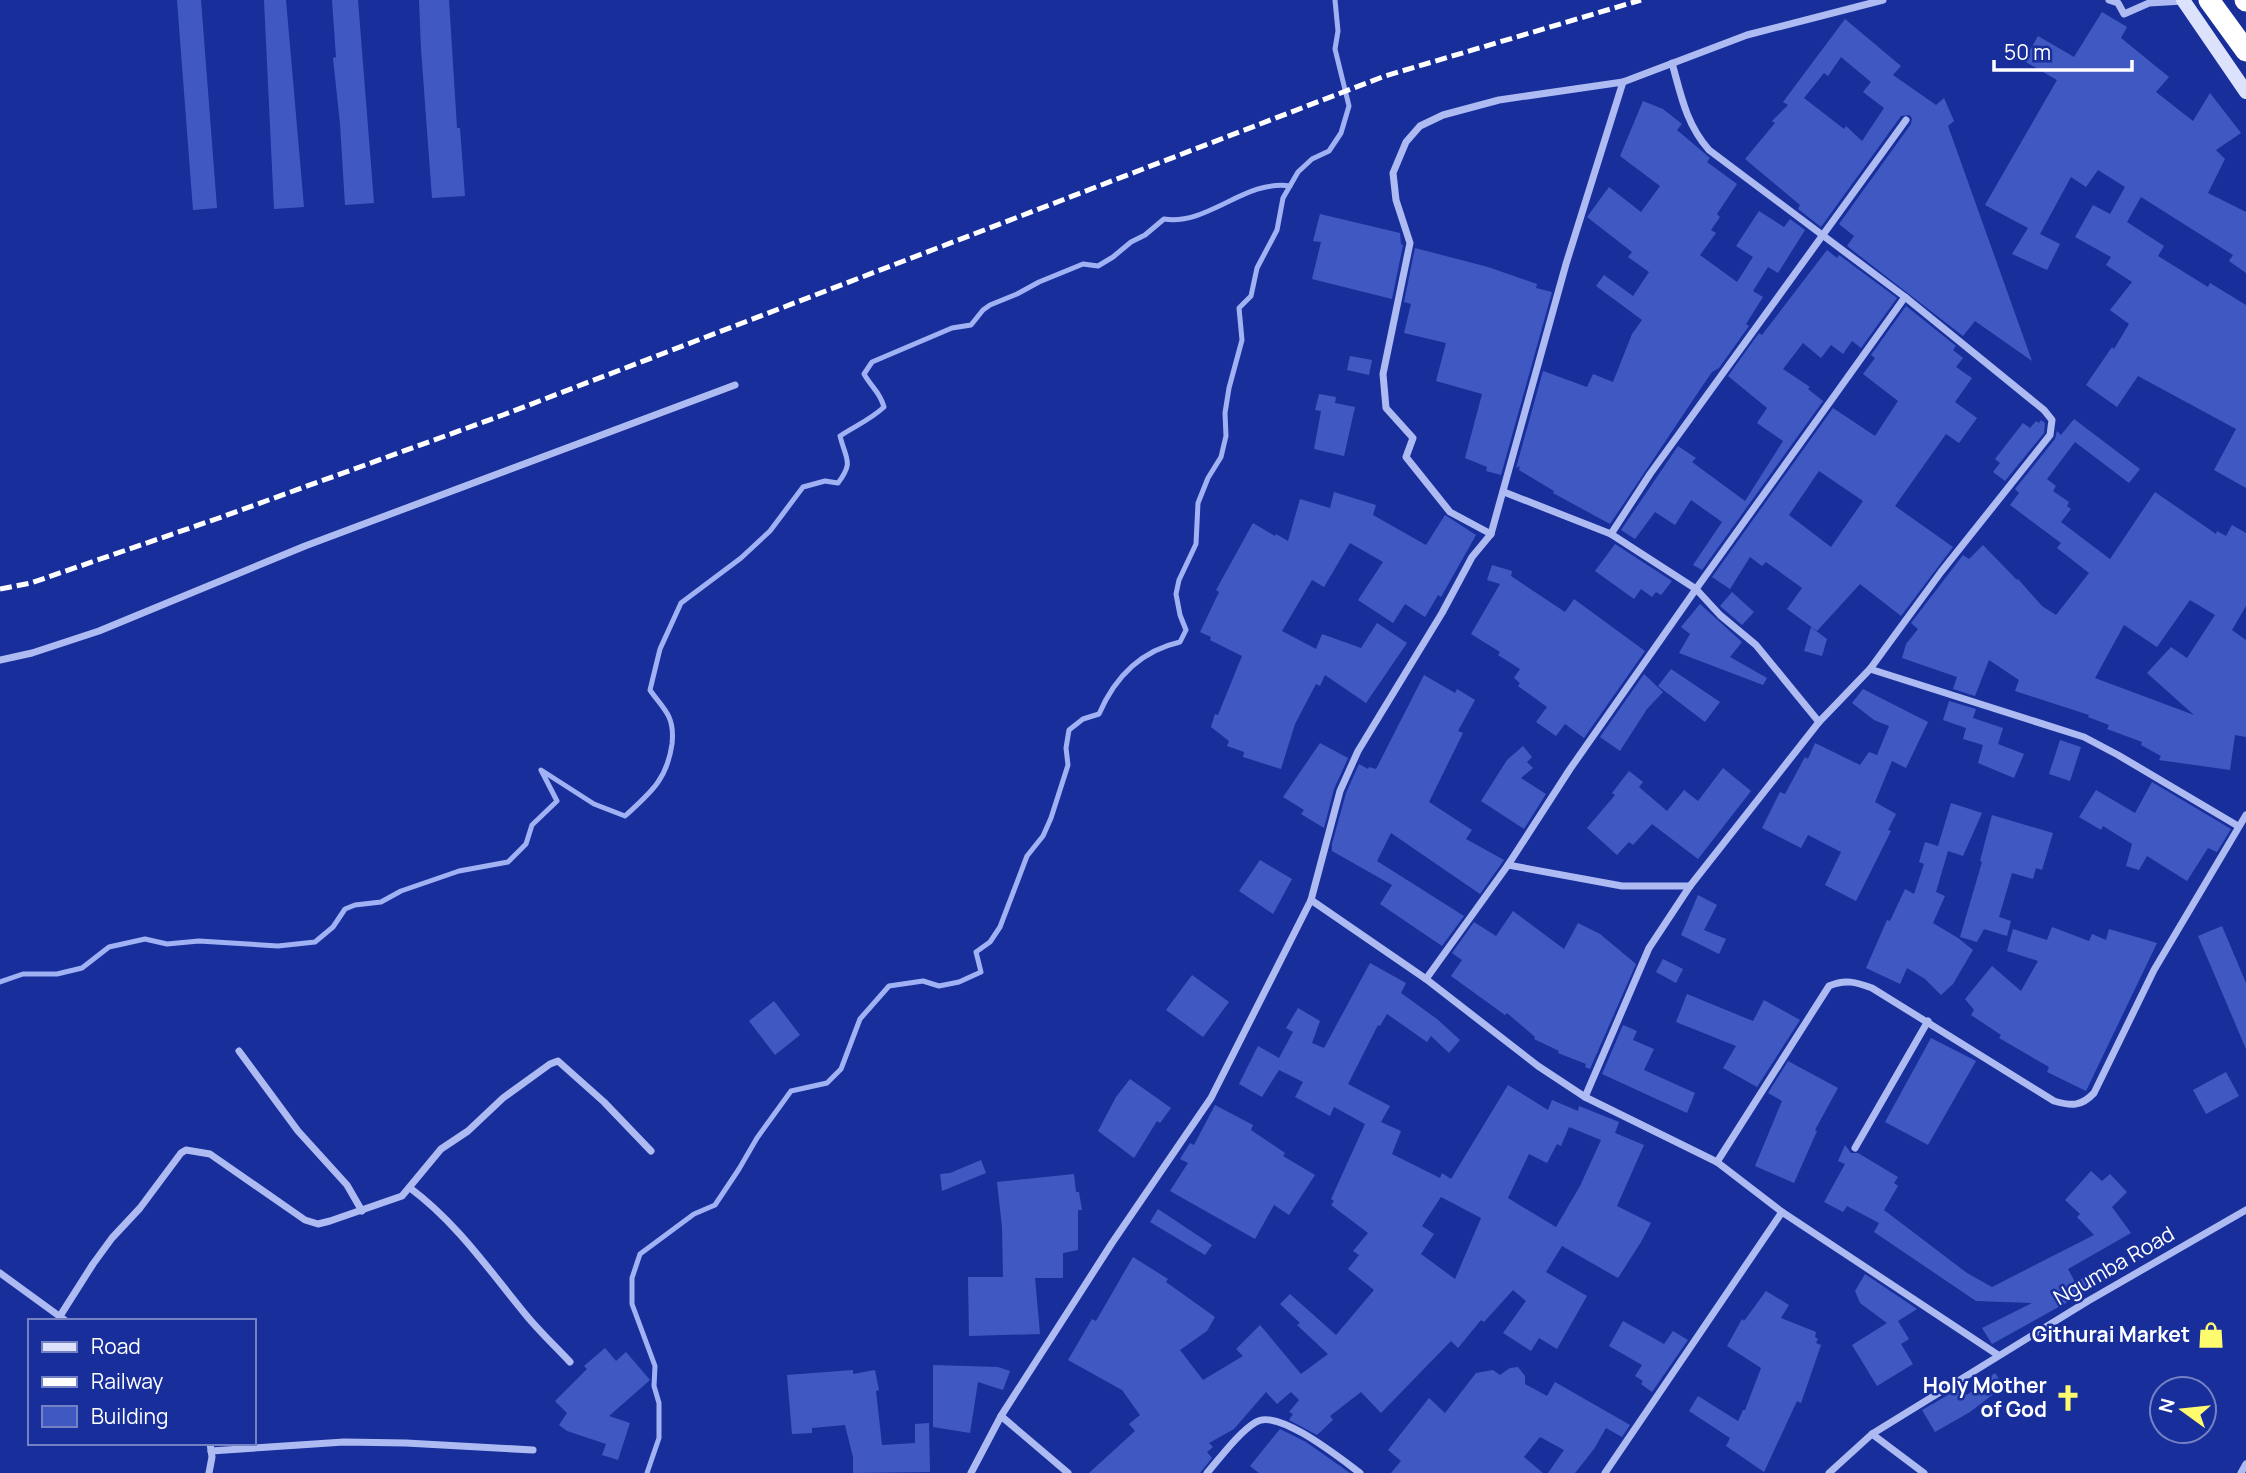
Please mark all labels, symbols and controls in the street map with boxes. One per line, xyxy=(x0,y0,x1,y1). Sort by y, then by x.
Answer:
scale bar xyxy=(1994,28,2132,72)
text: 50 m xyxy=(2004,38,2051,66)
street label: Ngumba Road xyxy=(2048,1219,2179,1311)
legend xyxy=(28,1319,256,1445)
place label: Githurai Market xyxy=(2032,1320,2190,1348)
shop icon: Githurai Market xyxy=(2196,1320,2226,1350)
text: Road xyxy=(91,1332,141,1360)
text: Railway xyxy=(91,1367,163,1395)
place label: Holy Mother of God xyxy=(1923,1371,2047,1423)
north arrow xyxy=(2148,1375,2218,1445)
church icon: Holy Mother of God xyxy=(2053,1383,2083,1413)
text: N xyxy=(2152,1396,2181,1416)
text: Building xyxy=(91,1402,168,1430)

